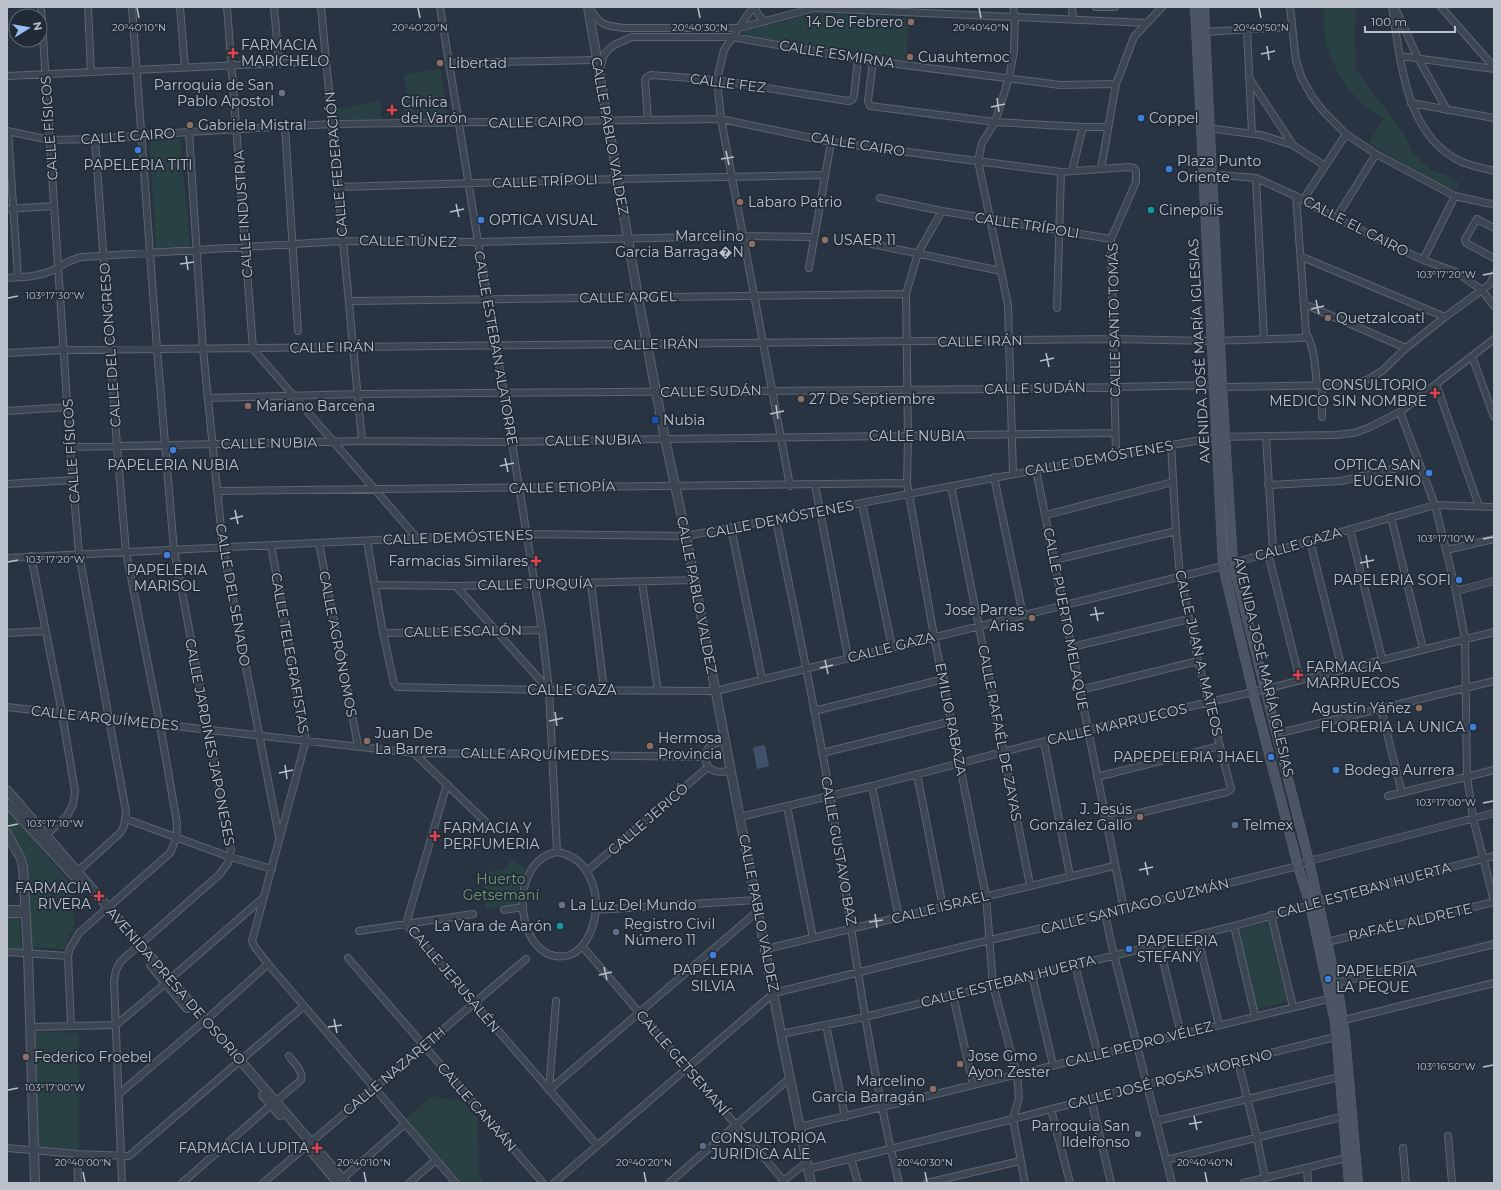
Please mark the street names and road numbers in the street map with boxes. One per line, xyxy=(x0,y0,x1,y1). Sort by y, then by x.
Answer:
street label: CALLE ESMIRNA xyxy=(778,36,897,72)
street label: CALLE PABLO VALDEZ xyxy=(587,55,633,217)
street label: CALLE FEZ xyxy=(689,69,767,97)
street label: CALLE FÍSICOS xyxy=(36,75,62,181)
street label: CALLE FEDERACIÓN xyxy=(321,91,351,237)
street label: CALLE CAIRO xyxy=(488,112,584,132)
street label: CALLE CAIRO xyxy=(80,124,176,148)
street label: CALLE CAIRO xyxy=(810,128,907,160)
street label: CALLE INDUSTRIA xyxy=(229,148,256,279)
street label: CALLE TRÍPOLI xyxy=(492,170,598,192)
street label: CALLE EL CAIRO xyxy=(1300,192,1412,261)
street label: CALLE TRÍPOLI xyxy=(973,208,1081,242)
street label: CALLE TÚNEZ xyxy=(359,231,457,251)
street label: AVENIDA JOSÉ MARÍA IGLESIAS xyxy=(1184,238,1214,464)
street label: CALLE SANTO TOMÁS xyxy=(1104,243,1124,397)
street label: CALLE ESTEBAN ALATORRE xyxy=(470,249,522,447)
street label: CALLE DEL CONGRESO xyxy=(95,262,125,428)
street label: CALLE ARGEL xyxy=(579,287,678,307)
street label: CALLE IRÁN xyxy=(937,331,1023,351)
street label: CALLE IRÁN xyxy=(613,334,699,354)
street label: CALLE IRÁN xyxy=(289,337,375,357)
street label: CALLE SUDÁN xyxy=(984,378,1086,398)
street label: CALLE SUDÁN xyxy=(660,381,762,401)
street label: CALLE FÍSICOS xyxy=(58,398,84,504)
street label: CALLE NUBIA xyxy=(869,427,966,445)
street label: CALLE NUBIA xyxy=(545,430,642,450)
street label: CALLE NUBIA xyxy=(221,433,318,453)
street label: CALLE DEMÓSTENES xyxy=(1023,436,1175,480)
street label: CALLE ETIOPÍA xyxy=(508,477,617,497)
street label: CALLE DEMÓSTENES xyxy=(704,496,856,542)
street label: CALLE PABLO VALDEZ xyxy=(673,515,721,675)
street label: CALLE DEL SENADO xyxy=(212,522,254,668)
street label: CALLE GAZA xyxy=(1253,523,1344,565)
street label: CALLE DEMÓSTENES xyxy=(382,525,534,549)
street label: CALLE PUERTO MELAQUE xyxy=(1039,526,1093,712)
street label: AVENIDA JOSÉ MARÍA IGLESIAS xyxy=(1230,555,1298,779)
street label: CALLE JUAN A. MATEOS xyxy=(1171,568,1227,738)
street label: CALLE AGRÓNOMOS xyxy=(315,569,361,719)
street label: CALLE TELEGRAFISTAS xyxy=(267,571,313,735)
street label: CALLE TURQUÍA xyxy=(477,574,594,594)
street label: CALLE ESCALÓN xyxy=(404,621,522,641)
street label: CALLE GAZA xyxy=(846,627,937,667)
street label: CALLE JARDINES JAPONESES xyxy=(181,637,239,847)
street label: CALLE RAFAÉL DE ZAYAS xyxy=(974,643,1026,823)
street label: EMILIO RABAZA xyxy=(931,661,971,778)
street label: CALLE GAZA xyxy=(527,681,618,699)
street label: CALLE MARRUECOS xyxy=(1045,699,1189,749)
street label: CALLE ARQUÍMEDES xyxy=(30,701,180,735)
street label: CALLE ARQUÍMEDES xyxy=(460,744,610,764)
street label: CALLE GUSTAVO BAZ xyxy=(817,775,861,927)
street label: CALLE JERICÓ xyxy=(604,779,692,859)
street label: CALLE PABLO VALDEZ xyxy=(735,833,783,993)
street label: CALLE ESTEBAN HUERTA xyxy=(1275,858,1454,922)
street label: CALLE SANTIAGO GUZMÁN xyxy=(1039,874,1231,938)
street label: CALLE ISRAEL xyxy=(889,886,991,928)
street label: RAFAÉL ALDRETE xyxy=(1346,899,1474,945)
street label: AVENIDA PRESA DE OSORIO xyxy=(102,903,250,1069)
street label: CALLE JERUSALÉN xyxy=(404,922,504,1036)
street label: CALLE ESTEBAN HUERTA xyxy=(919,950,1098,1011)
street label: CALLE GETSEMANÍ xyxy=(632,1006,734,1120)
street label: CALLE PEDRO VÉLEZ xyxy=(1063,1017,1215,1071)
street label: CALLE NAZARETH xyxy=(339,1023,449,1119)
street label: CALLE JOSÉ ROSAS MORENO xyxy=(1066,1045,1274,1113)
street label: CALLE CANAÁN xyxy=(433,1059,521,1155)

